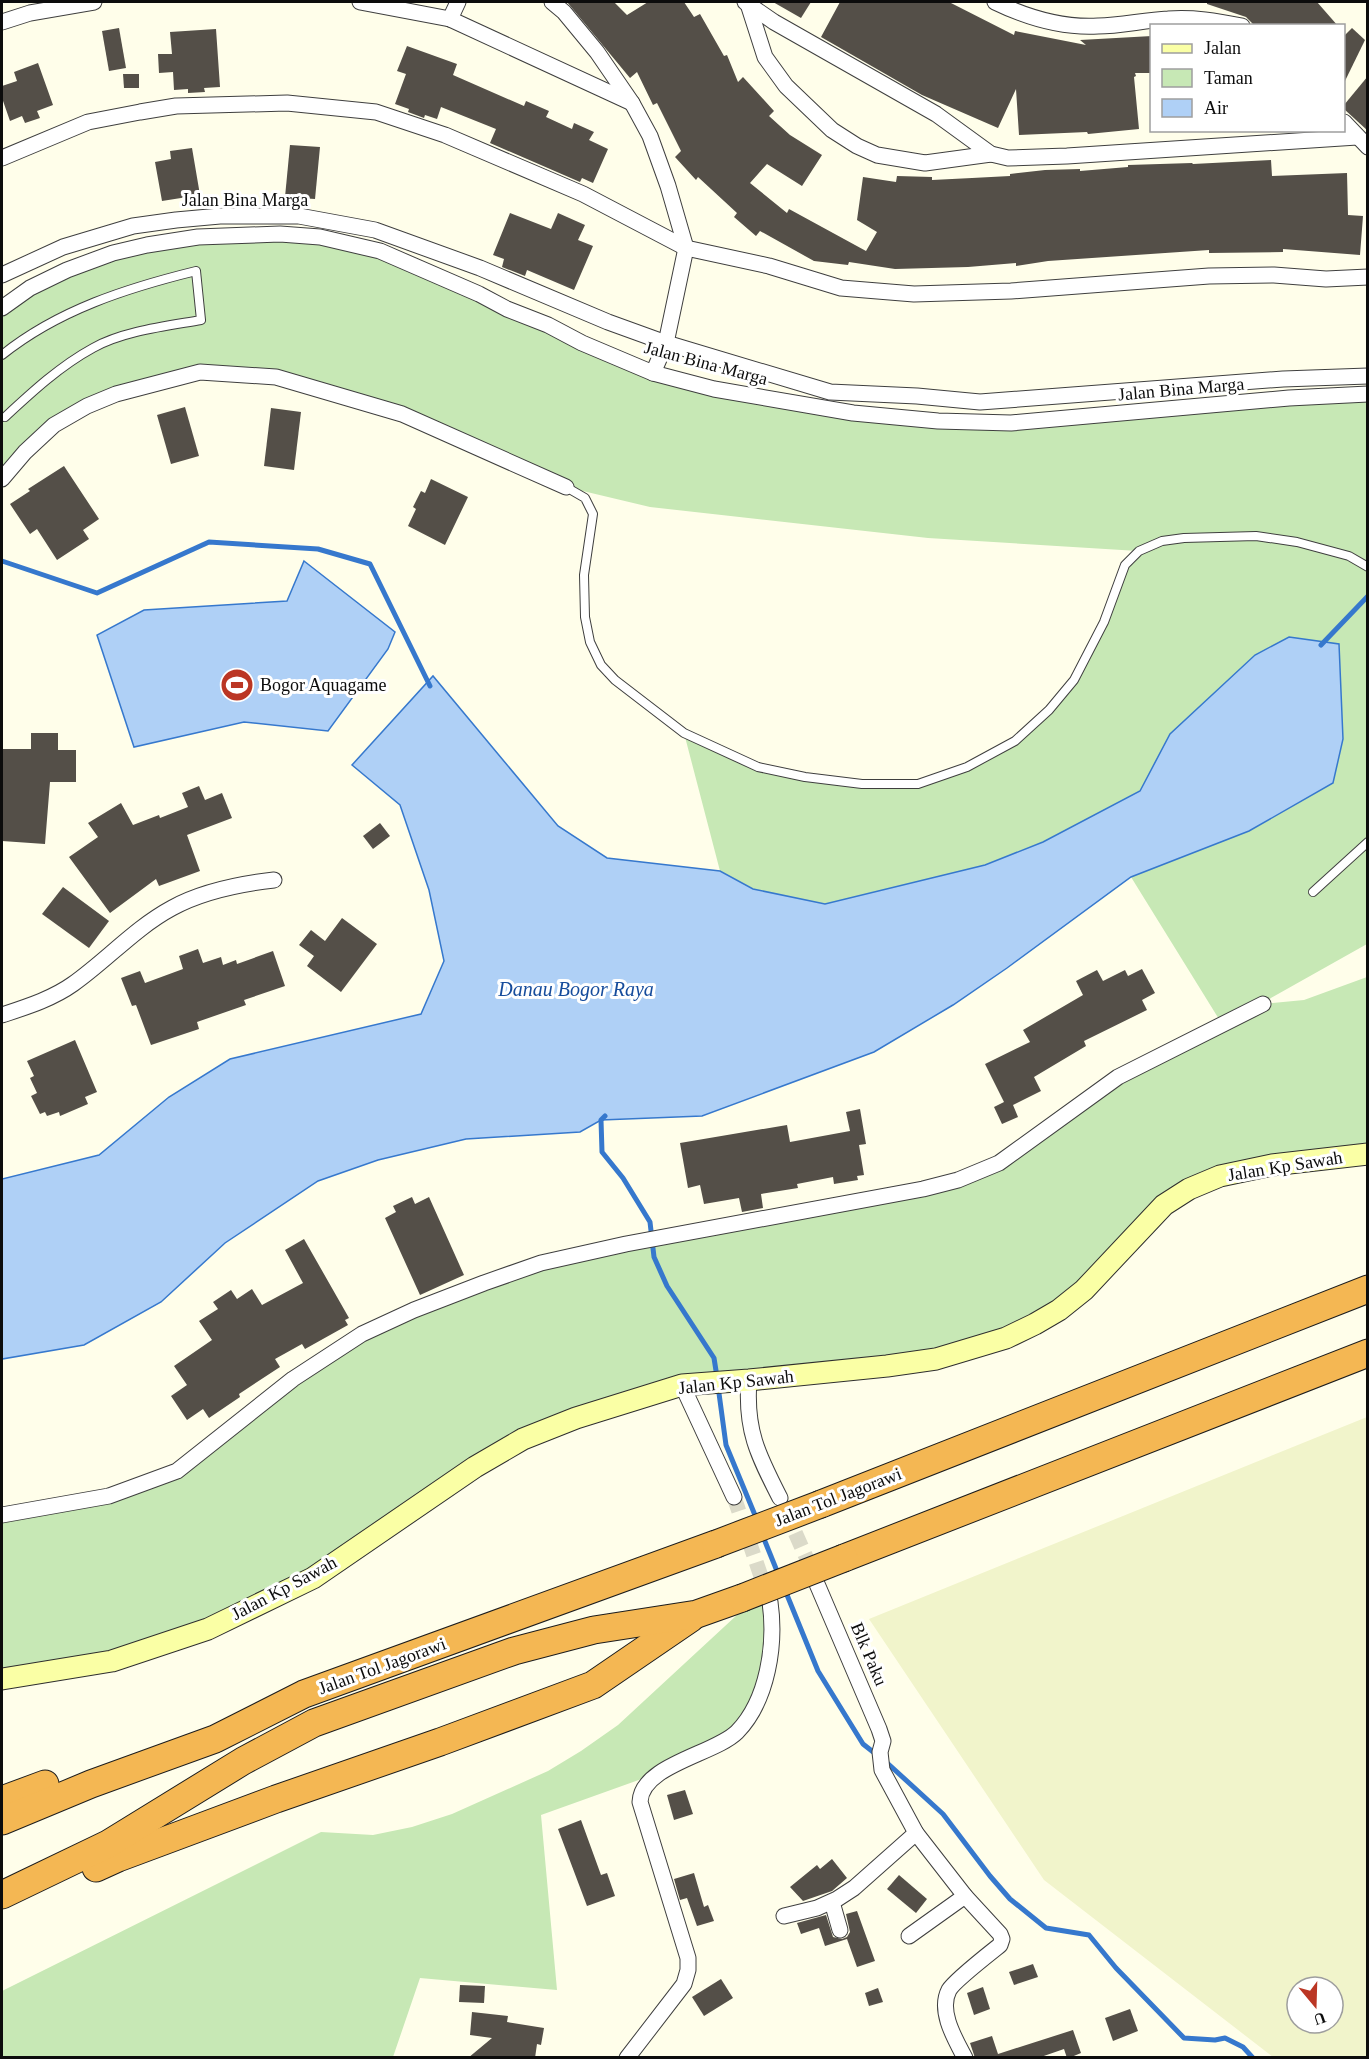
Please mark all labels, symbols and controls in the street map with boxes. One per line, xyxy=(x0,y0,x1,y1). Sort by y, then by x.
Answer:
legend xyxy=(1150,24,1345,132)
text: Jalan xyxy=(1204,38,1241,58)
text: Taman xyxy=(1204,68,1253,88)
text: Air xyxy=(1204,98,1228,118)
street label: Jalan Bina Marga xyxy=(182,190,308,210)
street label: Jalan Bina Marga xyxy=(642,337,770,389)
street label: Jalan Bina Marga xyxy=(1117,374,1245,404)
sports icon: Bogor Aquagame xyxy=(219,667,255,703)
place label: Bogor Aquagame xyxy=(260,675,386,695)
water label: Danau Bogor Raya xyxy=(497,978,654,1001)
street label: Jalan Kp Sawah xyxy=(1226,1147,1344,1185)
street label: Jalan Kp Sawah xyxy=(677,1366,795,1398)
street label: Jalan Tol Jagorawi xyxy=(772,1464,904,1530)
street label: Jalan Kp Sawah xyxy=(228,1552,340,1624)
street label: Blk Paku xyxy=(847,1619,891,1689)
street label: Jalan Tol Jagorawi xyxy=(315,1634,449,1698)
north arrow xyxy=(1285,1975,1345,2035)
text: U xyxy=(1311,2009,1328,2029)

